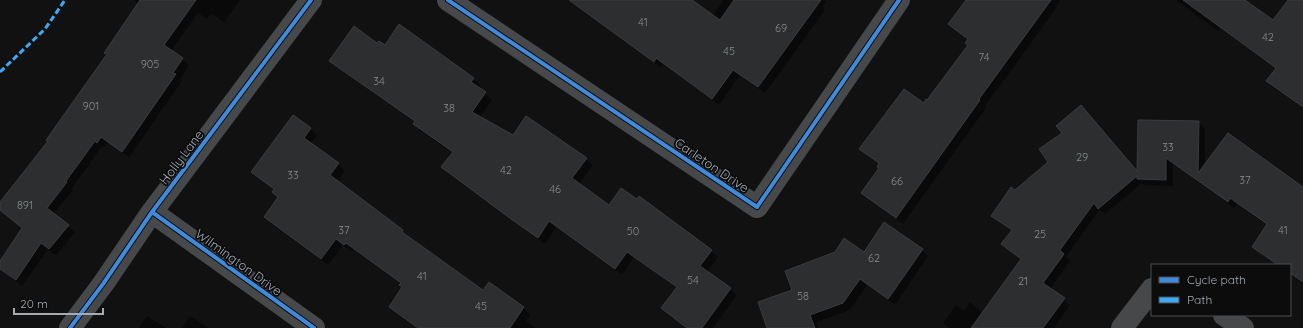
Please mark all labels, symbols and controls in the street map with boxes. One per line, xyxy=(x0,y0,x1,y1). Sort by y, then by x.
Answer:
house number: 41 xyxy=(638,15,648,29)
house number: 69 xyxy=(775,21,787,35)
house number: 42 xyxy=(1262,30,1274,44)
house number: 45 xyxy=(723,44,735,58)
house number: 74 xyxy=(979,50,990,64)
house number: 905 xyxy=(141,57,159,71)
house number: 34 xyxy=(373,74,385,88)
house number: 901 xyxy=(83,99,99,113)
house number: 38 xyxy=(443,101,455,115)
street label: Holly Lane xyxy=(155,127,207,187)
street label: Carleton Drive xyxy=(672,134,752,196)
house number: 33 xyxy=(1162,140,1174,154)
house number: 29 xyxy=(1076,150,1088,164)
house number: 42 xyxy=(500,163,512,177)
house number: 33 xyxy=(287,168,299,182)
house number: 37 xyxy=(1239,173,1251,187)
house number: 66 xyxy=(891,174,903,188)
house number: 46 xyxy=(549,182,561,196)
house number: 891 xyxy=(17,198,33,212)
house number: 37 xyxy=(338,223,350,237)
house number: 41 xyxy=(1278,223,1288,237)
house number: 50 xyxy=(627,224,639,238)
street label: Wilmington Drive xyxy=(193,225,285,299)
house number: 25 xyxy=(1034,227,1046,241)
house number: 62 xyxy=(868,251,880,265)
legend xyxy=(1151,264,1291,316)
house number: 41 xyxy=(417,269,427,283)
text: Cycle path xyxy=(1187,272,1246,287)
house number: 54 xyxy=(687,273,699,287)
house number: 21 xyxy=(1018,274,1028,288)
house number: 58 xyxy=(797,289,809,303)
scale bar xyxy=(14,290,103,316)
text: Path xyxy=(1187,292,1212,307)
text: 20 m xyxy=(20,296,48,311)
house number: 45 xyxy=(475,299,487,313)

